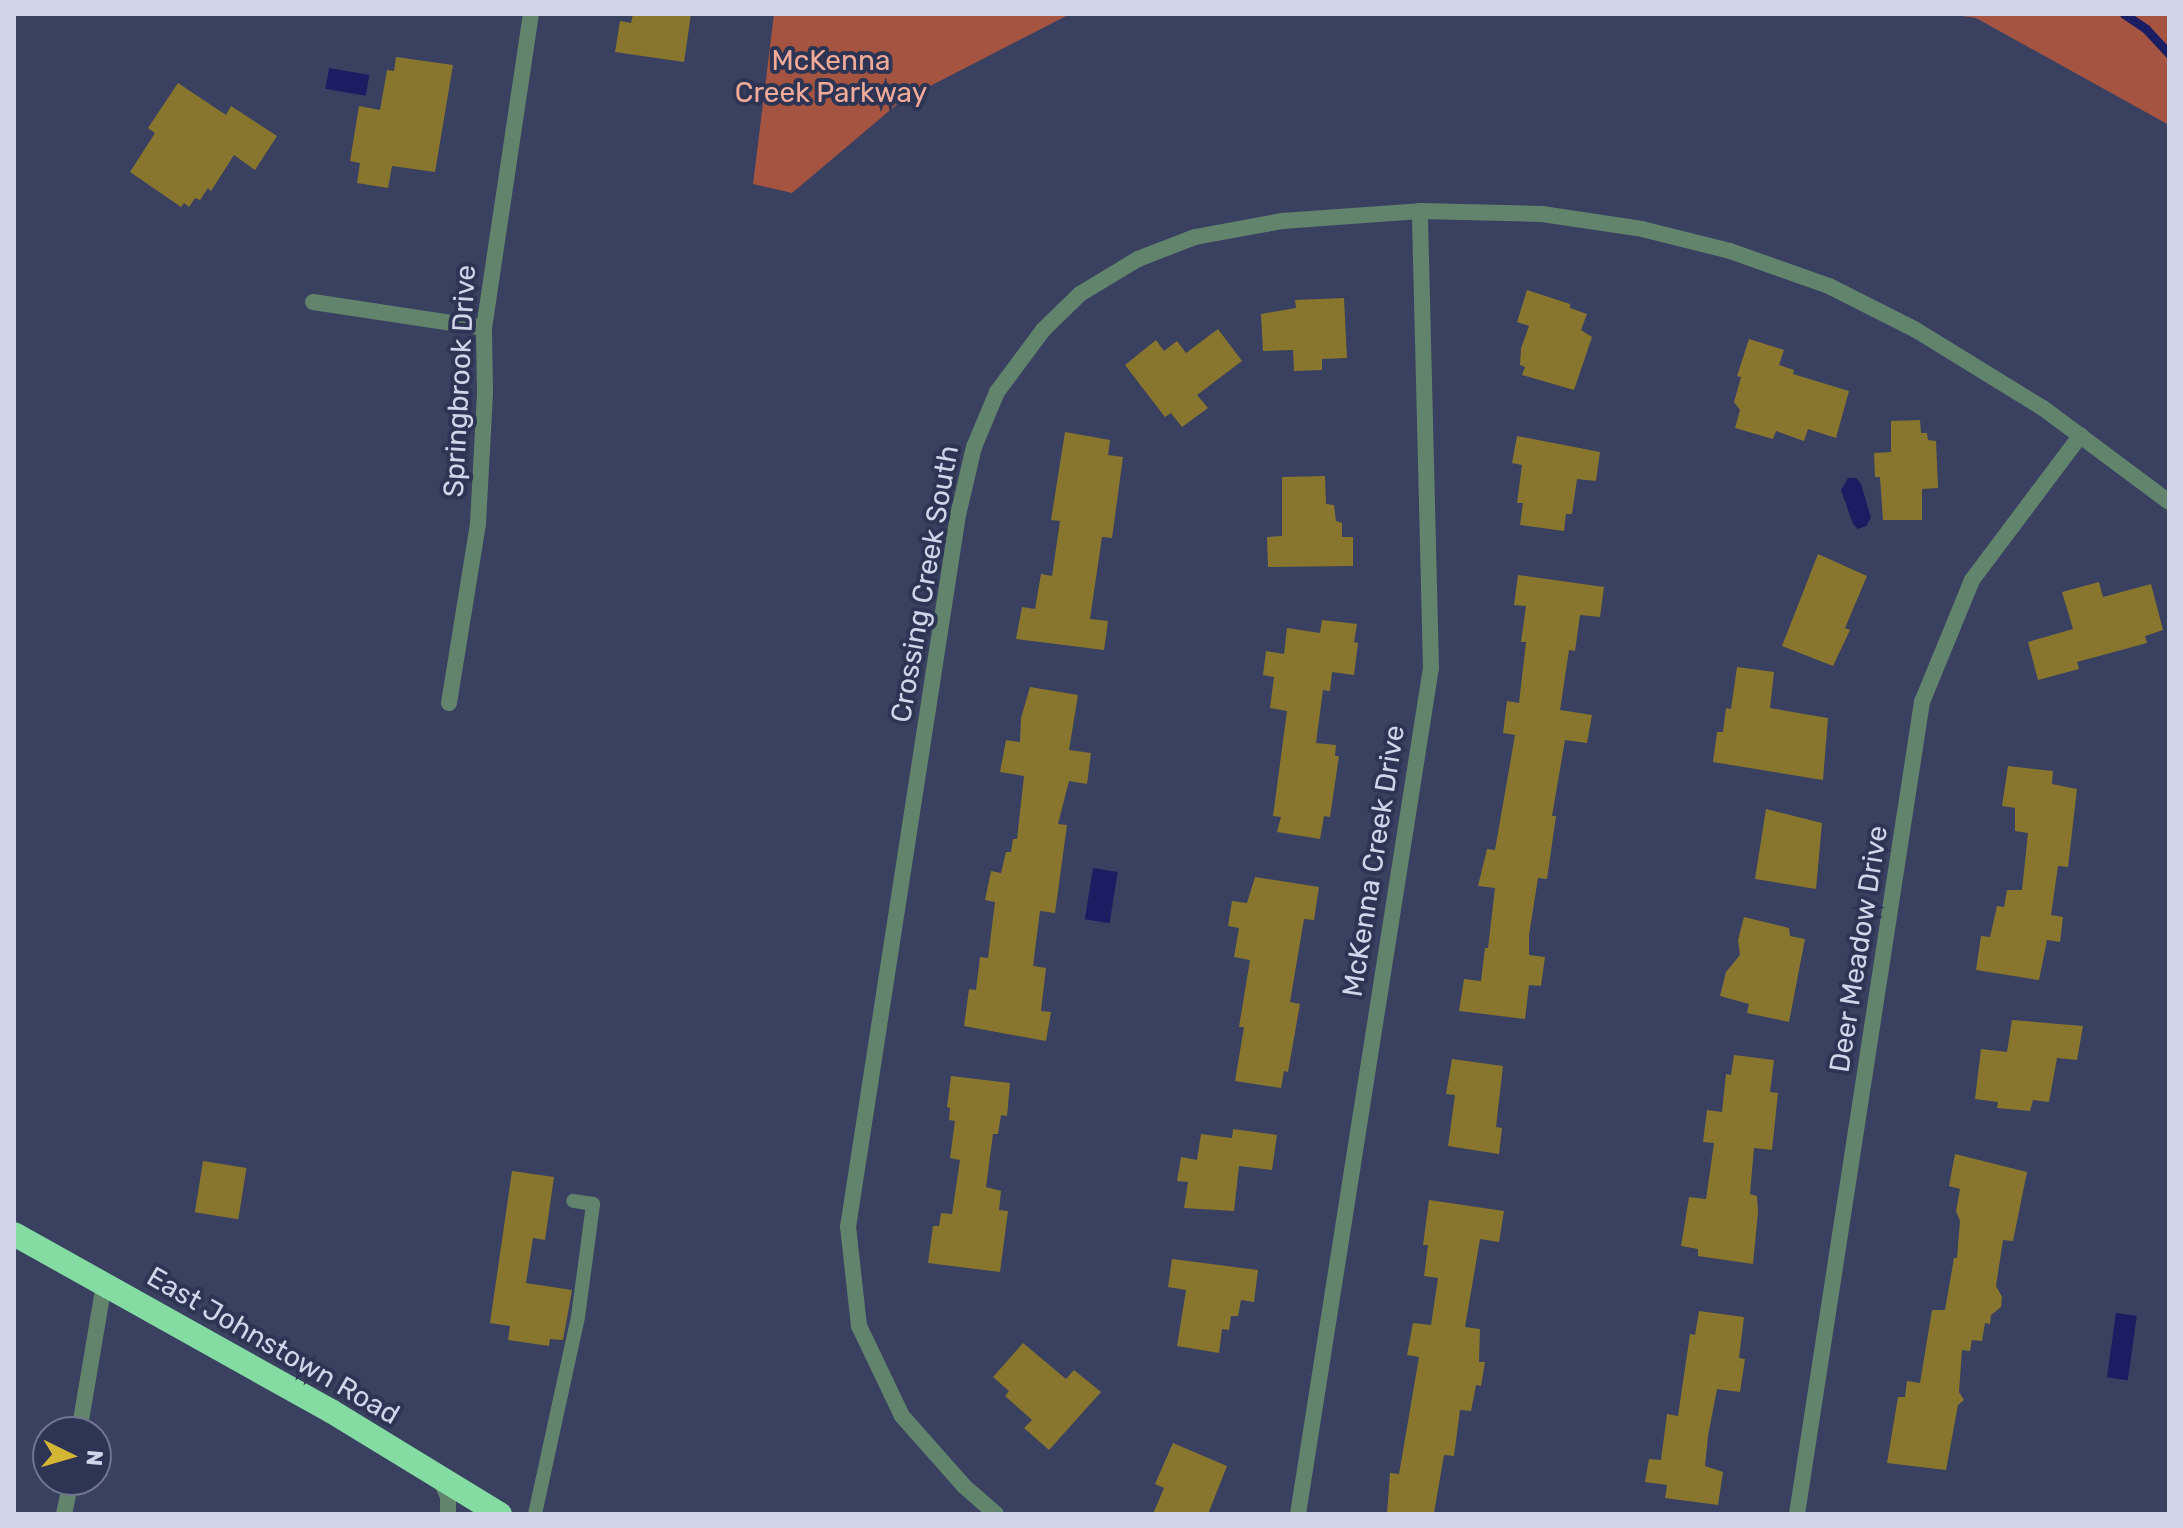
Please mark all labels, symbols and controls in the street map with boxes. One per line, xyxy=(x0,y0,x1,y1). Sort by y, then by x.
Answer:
park label: McKenna Creek Parkway xyxy=(735,44,927,110)
street label: Springbrook Drive xyxy=(437,264,483,498)
street label: Crossing Creek South xyxy=(884,443,966,725)
street label: McKenna Creek Drive xyxy=(1336,723,1412,999)
street label: Deer Meadow Drive xyxy=(1823,823,1895,1075)
street label: East Johnstown Road xyxy=(141,1260,405,1432)
north arrow xyxy=(32,1416,112,1496)
text: N xyxy=(80,1449,109,1467)

